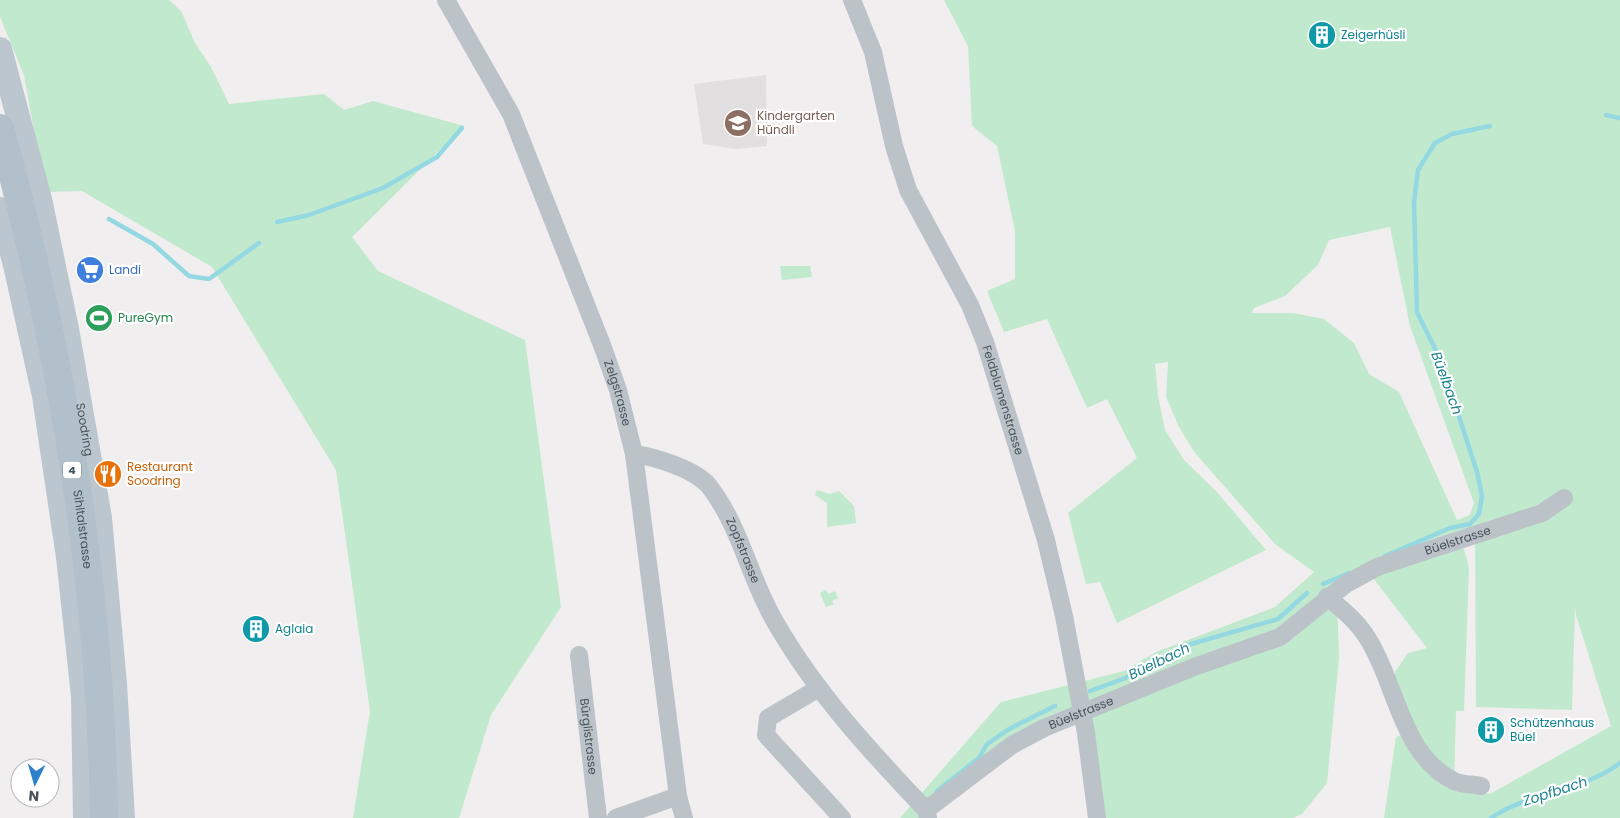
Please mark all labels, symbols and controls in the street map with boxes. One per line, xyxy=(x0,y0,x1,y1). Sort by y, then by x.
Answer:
building icon: Zeigerhüsli xyxy=(1307,20,1337,50)
place label: Zeigerhüsli xyxy=(1341,26,1405,43)
place label: Kindergarten Hündli xyxy=(757,107,835,138)
school or university icon: Kindergarten Hündli xyxy=(723,108,753,138)
supermarket icon: Landi xyxy=(75,255,105,285)
place label: Landi xyxy=(109,261,141,278)
sports icon: PureGym xyxy=(84,303,114,333)
place label: PureGym xyxy=(118,309,173,326)
street label: Feldblumenstrasse xyxy=(978,343,1028,457)
water label: Büelbach xyxy=(1426,349,1468,417)
street label: Zelgstrasse xyxy=(600,357,636,428)
street label: Soodring xyxy=(72,401,98,457)
place label: Restaurant Soodring xyxy=(127,458,193,489)
restaurant icon: Restaurant Soodring xyxy=(93,459,123,489)
road number: 4 xyxy=(63,462,81,478)
street label: Sihltalstrasse xyxy=(69,489,97,570)
street label: Zopfstrasse xyxy=(722,515,765,586)
street label: Büelstrasse xyxy=(1422,521,1493,559)
building icon: Aglaia xyxy=(241,614,271,644)
place label: Aglaia xyxy=(275,620,313,637)
water label: Büelbach xyxy=(1125,638,1193,684)
street label: Büelstrasse xyxy=(1046,692,1116,733)
street label: Bürglistrasse xyxy=(576,697,602,776)
place label: Schützenhaus Büel xyxy=(1510,714,1594,745)
building icon: Schützenhaus Büel xyxy=(1476,715,1506,745)
north arrow xyxy=(10,758,60,808)
water label: Zopfbach xyxy=(1519,771,1590,811)
text: N xyxy=(28,786,40,806)

